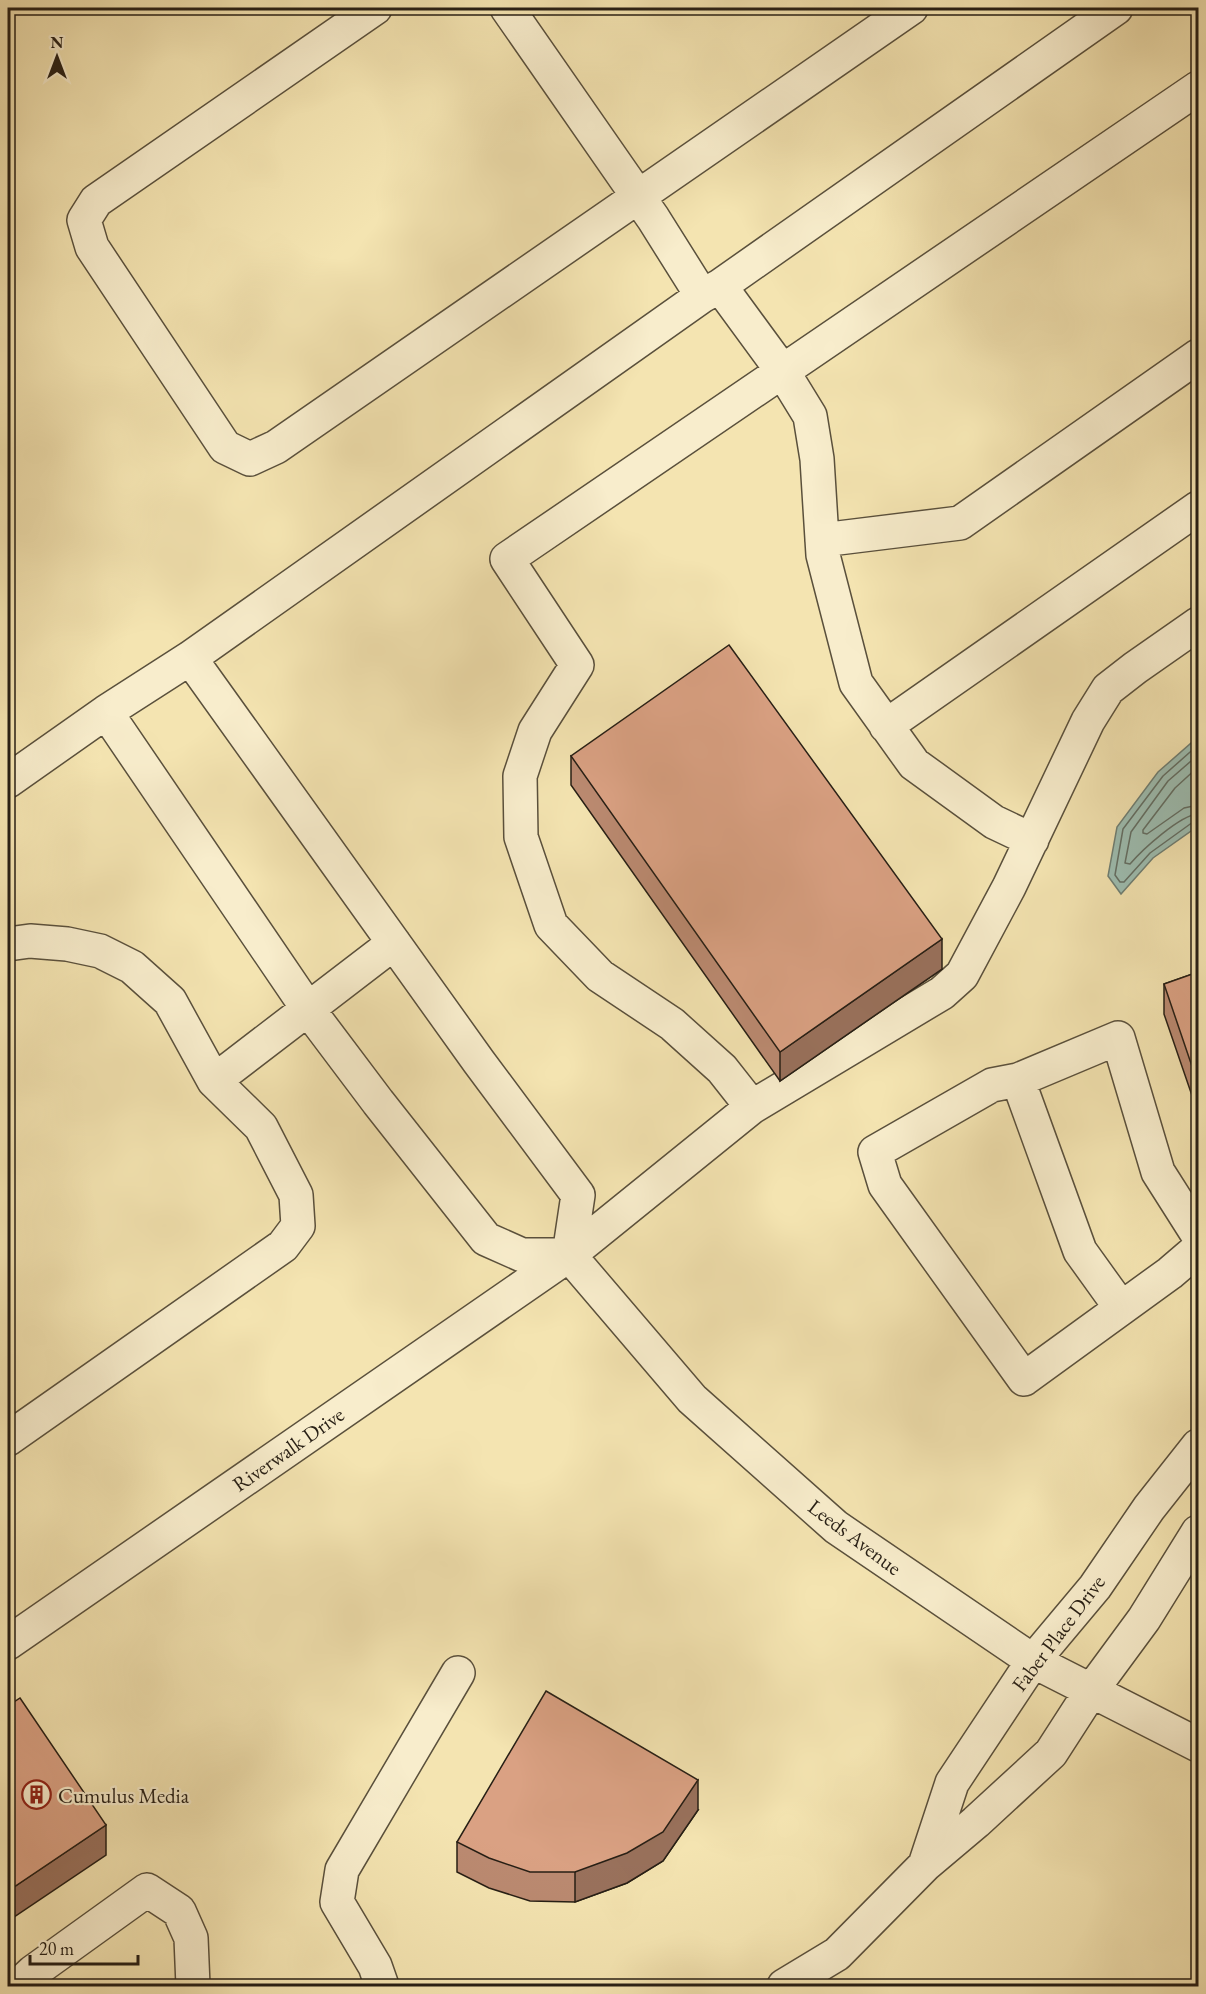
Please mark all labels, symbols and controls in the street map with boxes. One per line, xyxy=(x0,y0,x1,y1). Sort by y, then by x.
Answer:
north arrow xyxy=(27,27,87,87)
text: N xyxy=(51,32,64,53)
street label: Riverwalk Drive xyxy=(227,1401,349,1497)
street label: Leeds Avenue xyxy=(803,1493,907,1581)
street label: Faber Place Drive xyxy=(1005,1569,1111,1697)
building icon: Cumulus Media xyxy=(21,1779,53,1811)
place label: Cumulus Media xyxy=(58,1782,190,1809)
scale bar xyxy=(30,1928,138,1966)
text: 20 m xyxy=(39,1937,74,1960)

